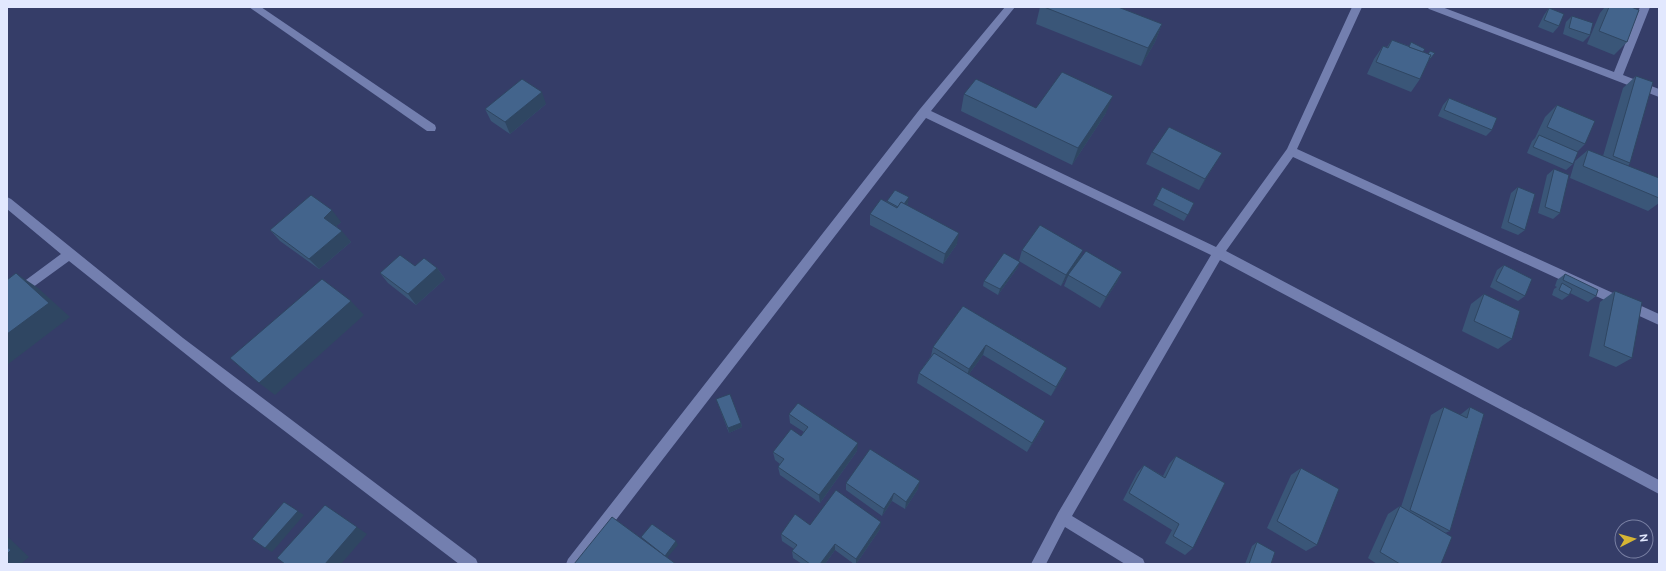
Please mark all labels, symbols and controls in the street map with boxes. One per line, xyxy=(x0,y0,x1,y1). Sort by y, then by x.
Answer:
north arrow xyxy=(1614,519,1654,559)
text: N xyxy=(1638,533,1650,543)

